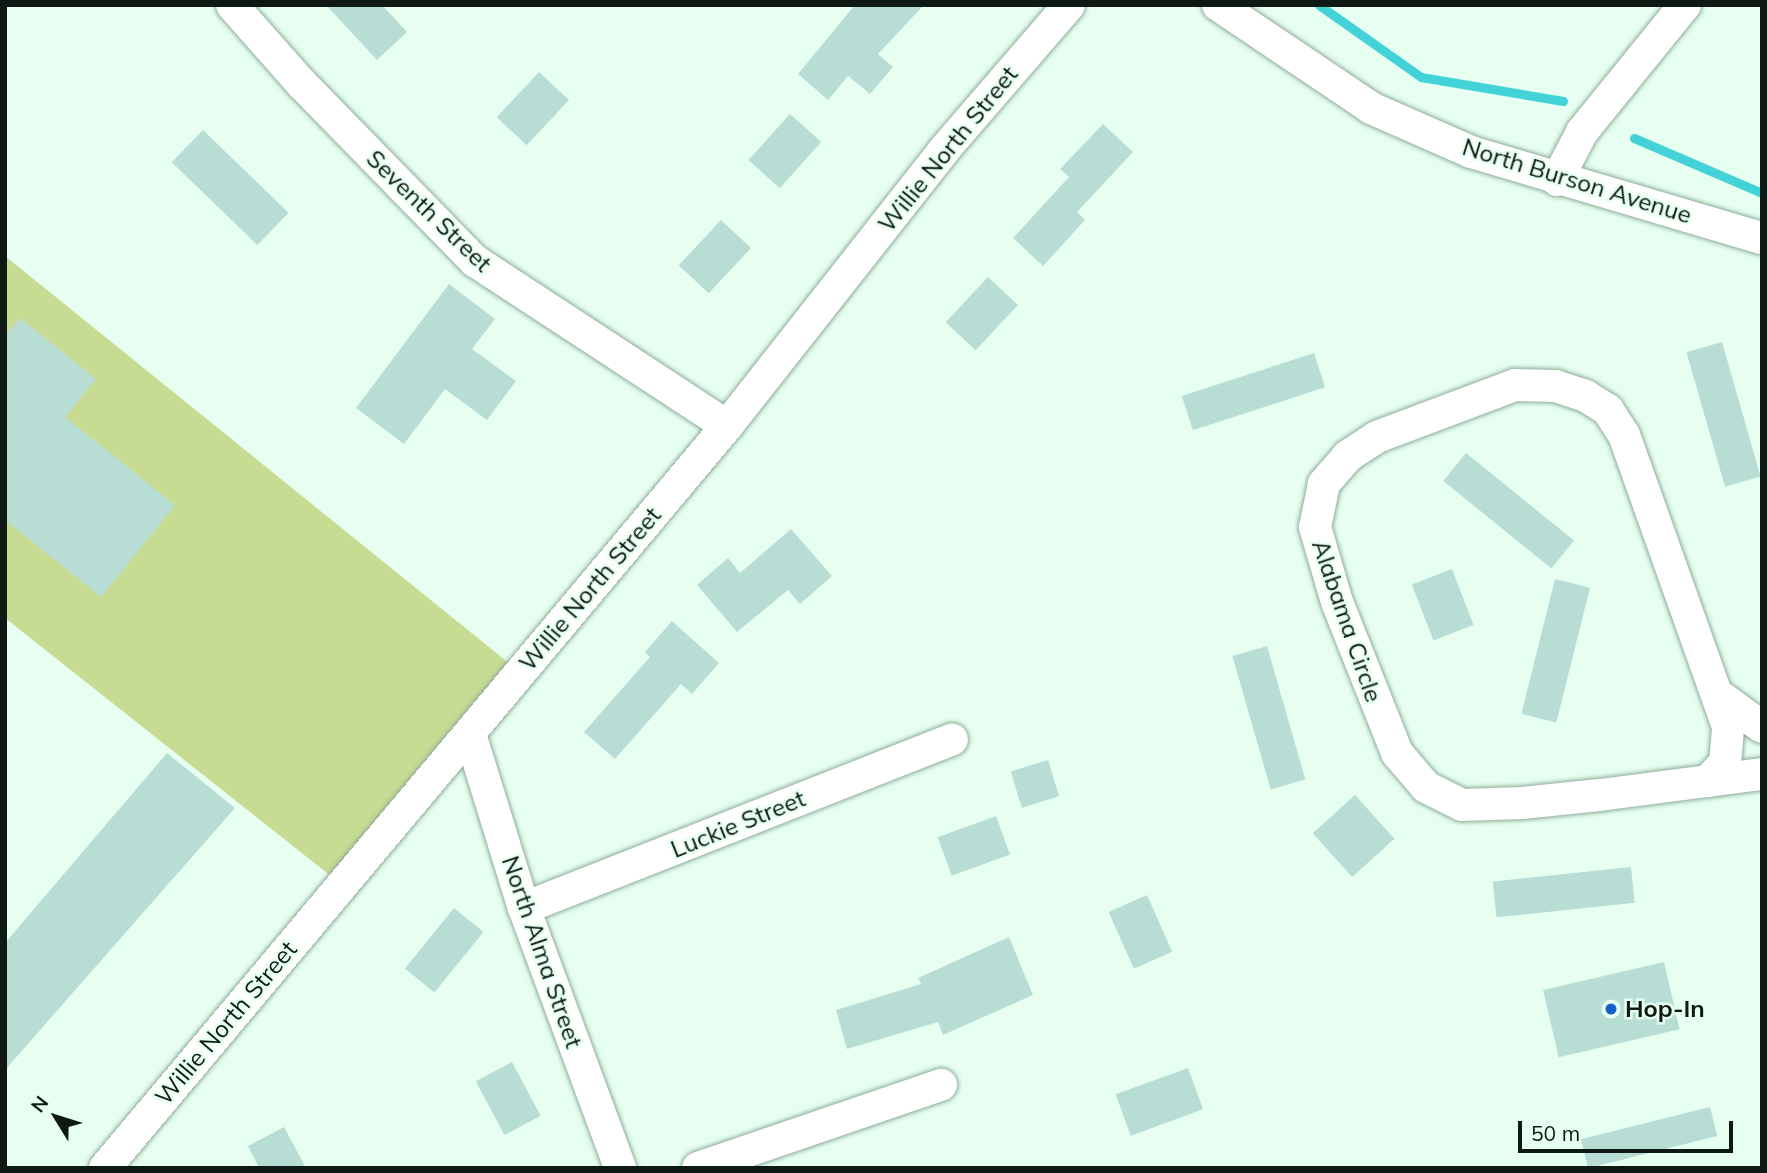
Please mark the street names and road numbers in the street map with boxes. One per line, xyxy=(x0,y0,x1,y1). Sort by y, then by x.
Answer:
street label: Willie North Street xyxy=(872,60,1024,238)
street label: North Burson Avenue xyxy=(1459,132,1695,230)
street label: Seventh Street xyxy=(361,144,497,278)
street label: Willie North Street xyxy=(513,501,667,677)
street label: Alabama Circle xyxy=(1306,536,1388,706)
street label: Luckie Street xyxy=(667,784,809,864)
street label: North Alma Street xyxy=(496,852,588,1052)
street label: Willie North Street xyxy=(149,935,303,1111)

